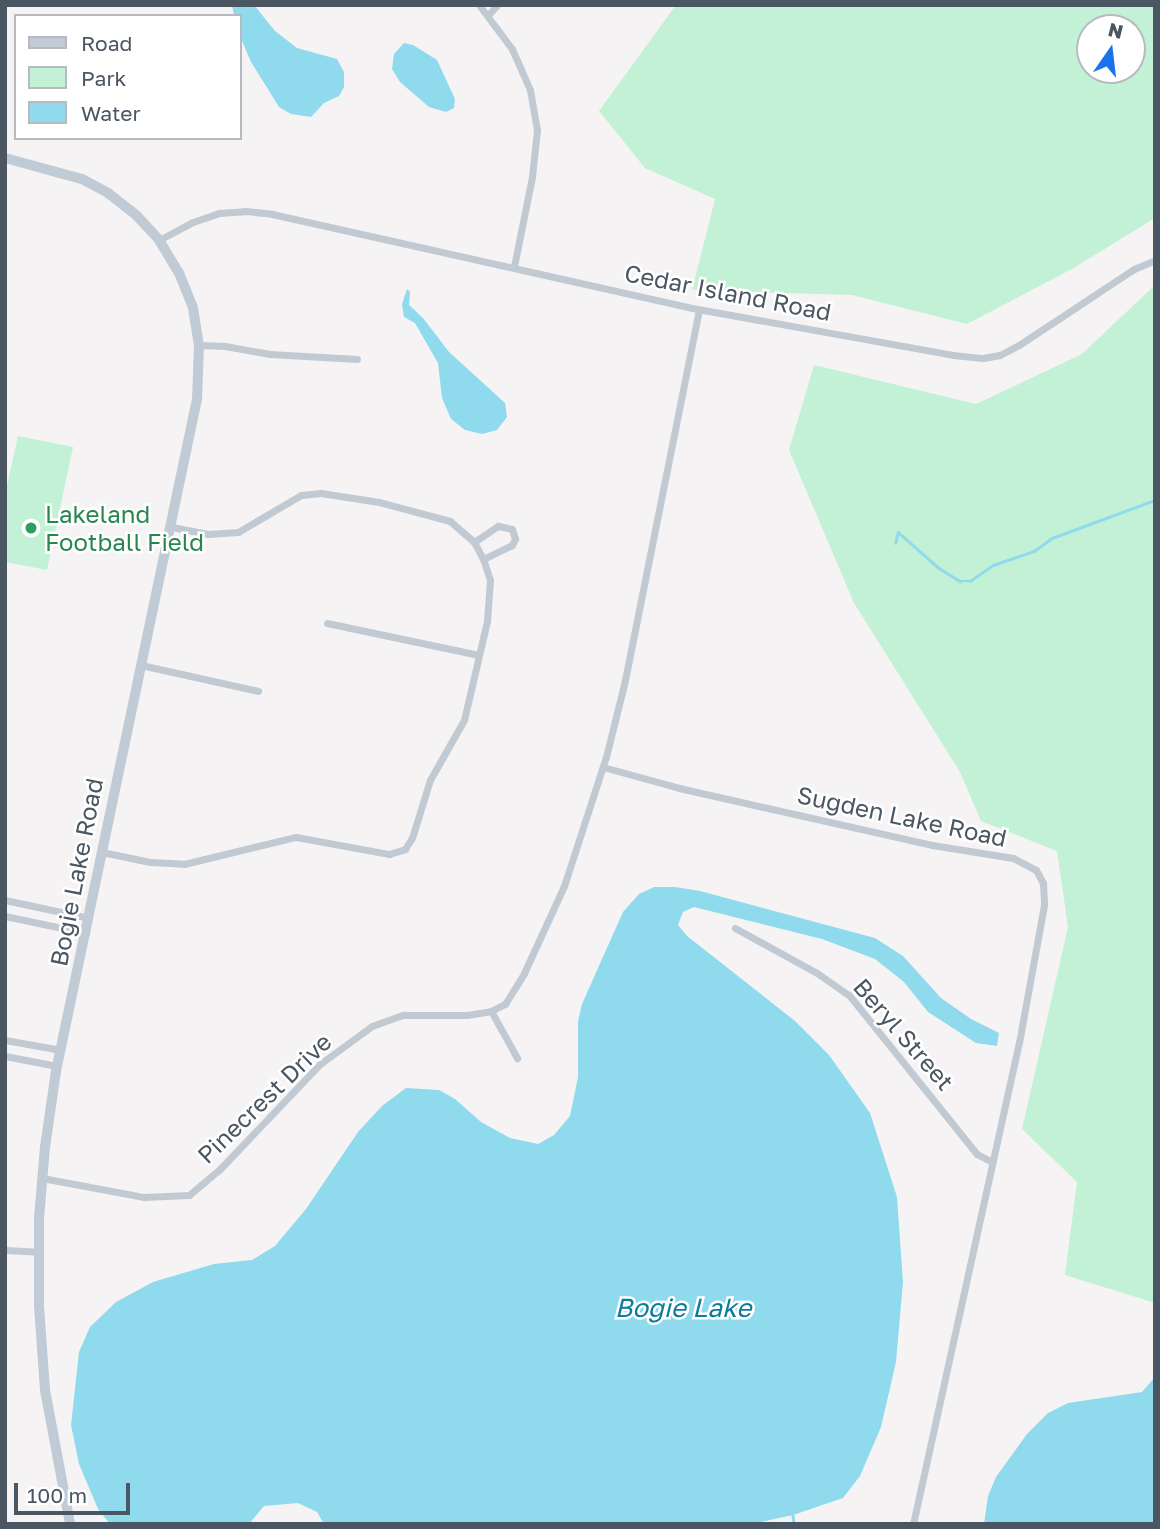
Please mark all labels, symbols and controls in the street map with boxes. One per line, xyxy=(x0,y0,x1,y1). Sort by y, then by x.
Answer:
legend xyxy=(14,14,242,140)
north arrow xyxy=(1076,14,1146,84)
text: N xyxy=(1106,17,1126,43)
text: Road xyxy=(81,30,132,56)
text: Park xyxy=(81,65,126,91)
text: Water xyxy=(81,100,141,126)
street label: Cedar Island Road xyxy=(622,258,834,326)
place label: Lakeland Football Field xyxy=(45,500,204,556)
marker: Lakeland Football Field xyxy=(23,520,39,536)
street label: Bogie Lake Road xyxy=(44,776,108,968)
street label: Sugden Lake Road xyxy=(795,780,1009,852)
street label: Beryl Street xyxy=(848,972,960,1096)
street label: Pinecrest Drive xyxy=(191,1027,337,1169)
water label: Bogie Lake xyxy=(615,1292,751,1324)
scale bar xyxy=(18,1470,133,1514)
text: 100 m xyxy=(27,1482,87,1508)

